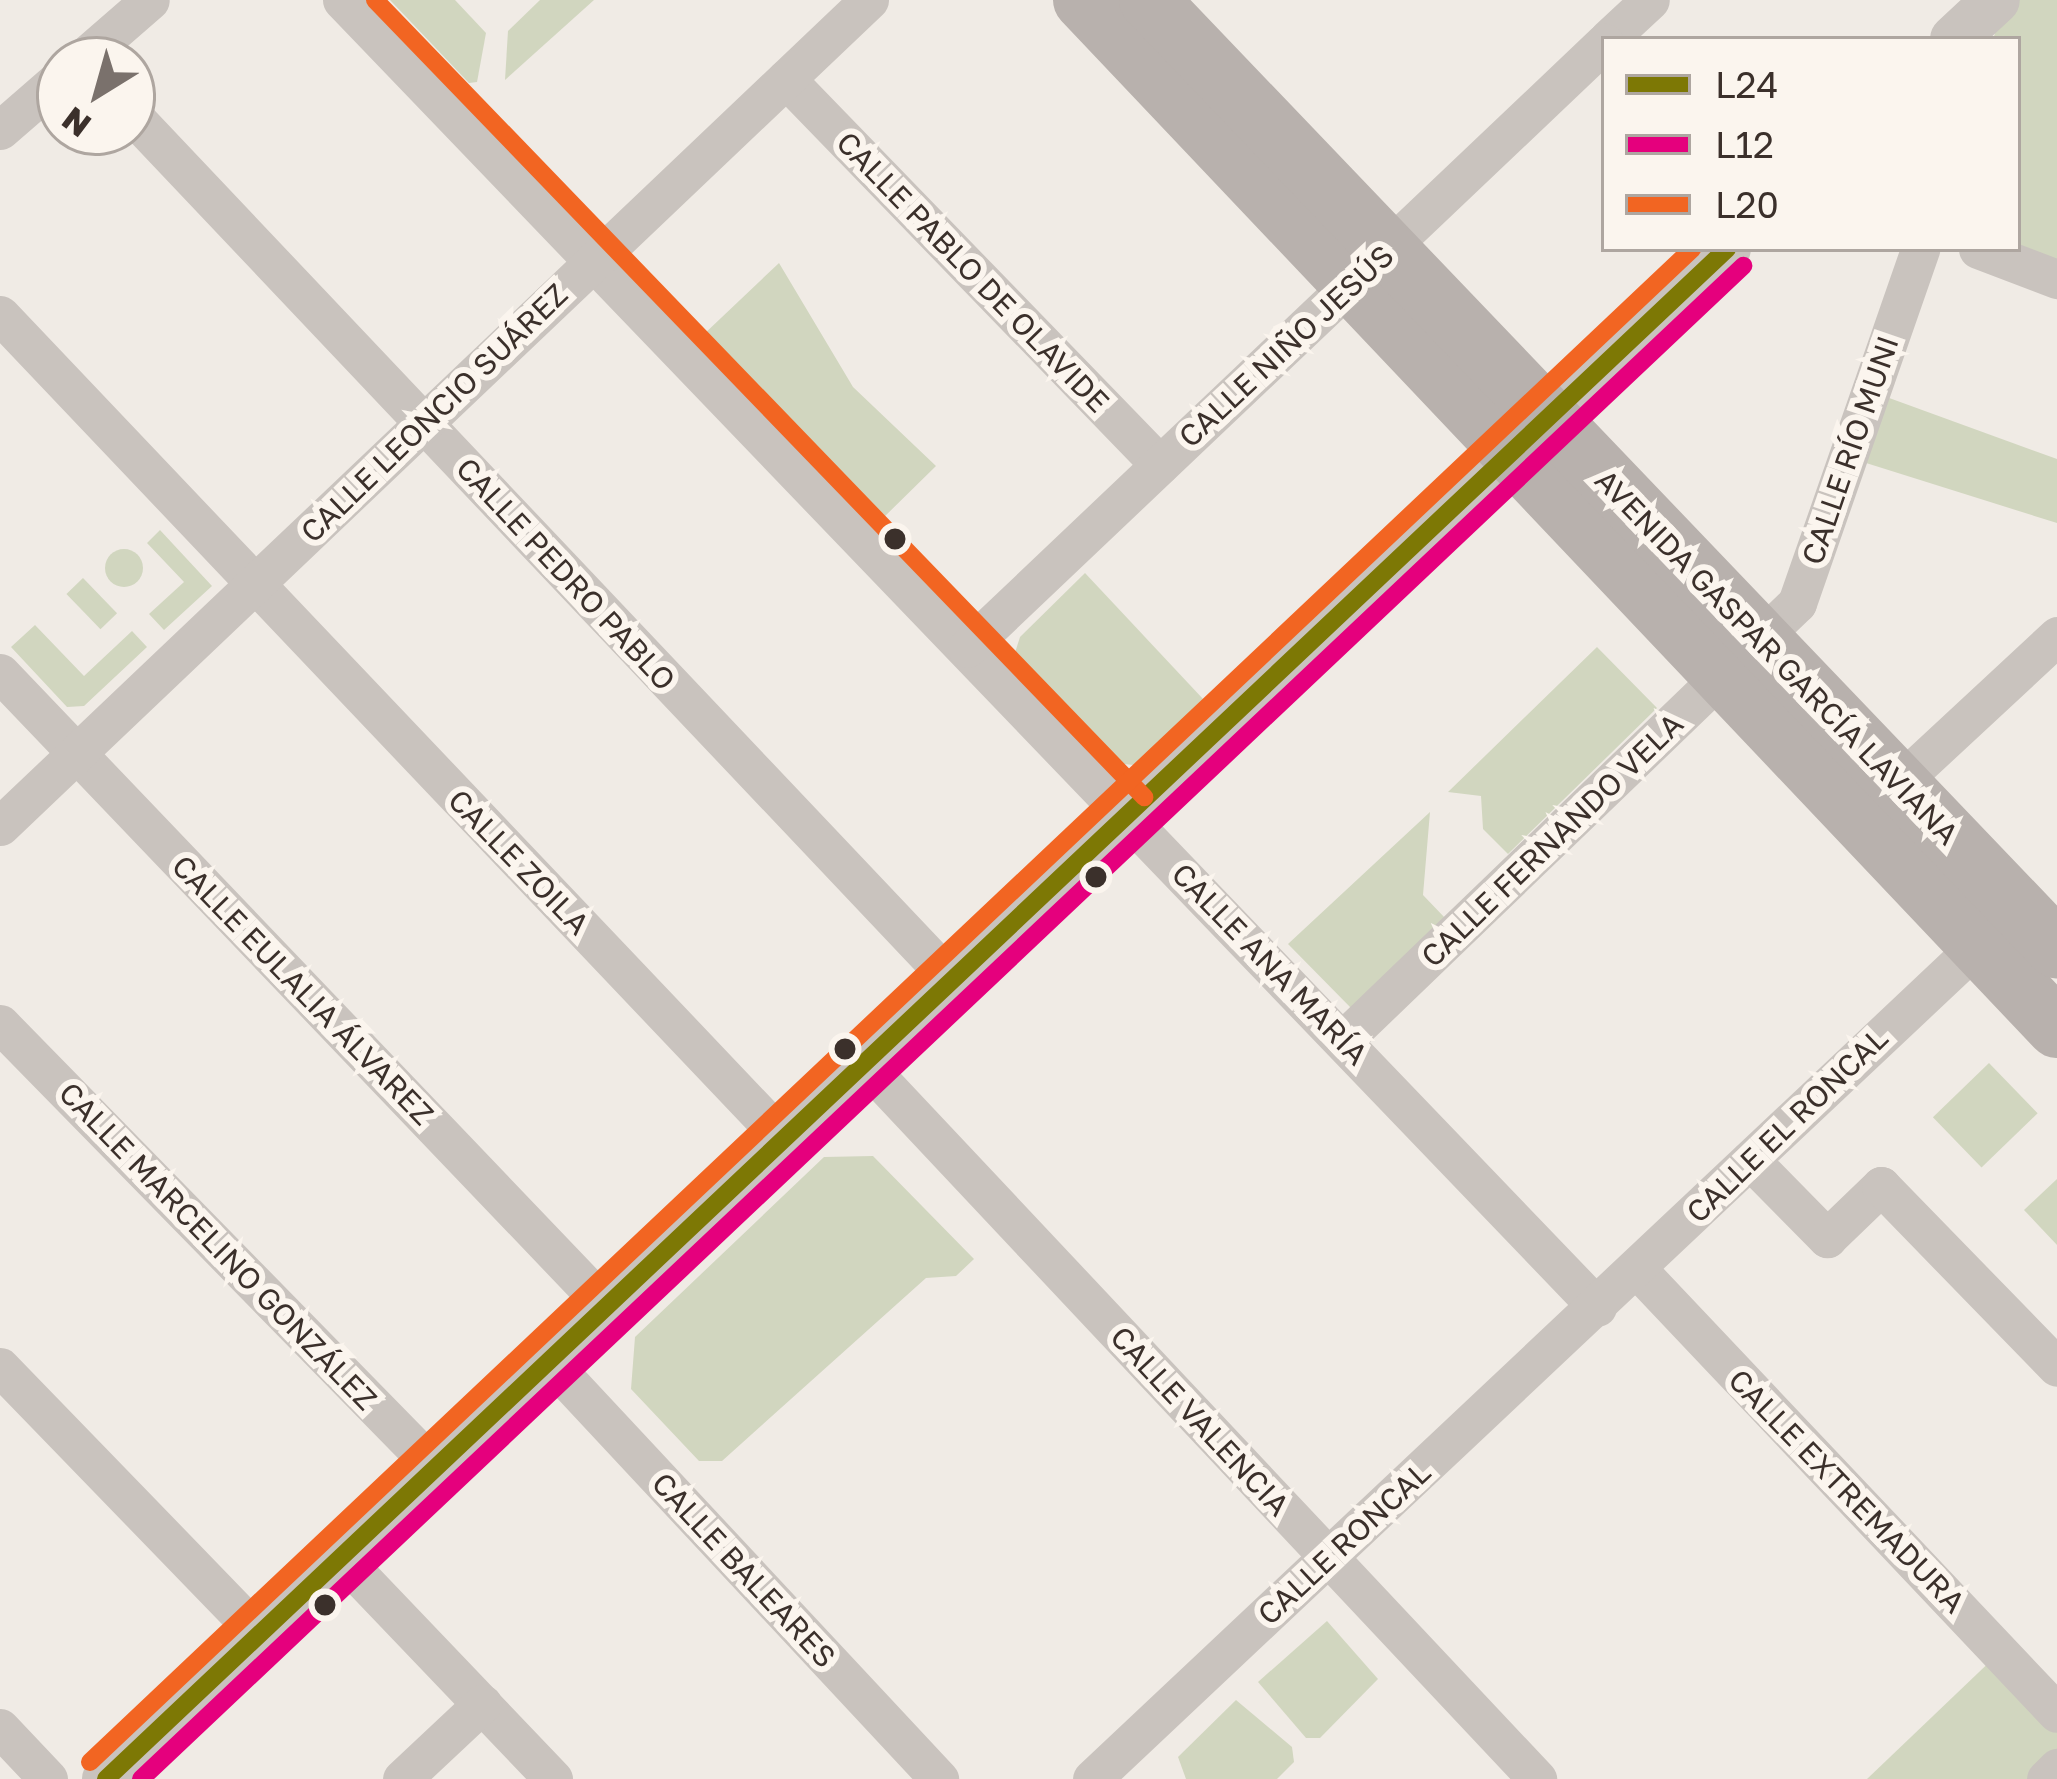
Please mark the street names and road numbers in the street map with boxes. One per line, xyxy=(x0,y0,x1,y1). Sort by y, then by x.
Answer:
street label: CALLE PABLO DE OLAVIDE xyxy=(829,124,1117,420)
street label: CALLE NIÑO JESÚS xyxy=(1171,237,1401,455)
street label: CALLE LEONCIO SUÁREZ xyxy=(293,276,575,550)
street label: CALLE RÍO MUNI xyxy=(1794,331,1906,569)
street label: CALLE PEDRO PABLO xyxy=(449,450,683,698)
street label: AVENIDA GASPAR GARCÍA LAVIANA xyxy=(1588,462,1966,852)
street label: CALLE FERNANDO VELA xyxy=(1414,706,1690,974)
street label: CALLE ZOILA xyxy=(441,782,597,942)
street label: CALLE EULALIA ÁLVAREZ xyxy=(165,848,441,1132)
street label: CALLE ANA MARÍA xyxy=(1165,856,1375,1072)
street label: CALLE EL RONCAL xyxy=(1679,1020,1895,1230)
street label: CALLE MARCELINO GONZÁLEZ xyxy=(52,1075,384,1417)
street label: CALLE VALENCIA xyxy=(1103,1319,1297,1523)
street label: CALLE EXTREMADURA xyxy=(1721,1362,1973,1620)
street label: CALLE RONCAL xyxy=(1250,1454,1438,1632)
street label: CALLE BALEARES xyxy=(645,1465,843,1675)

